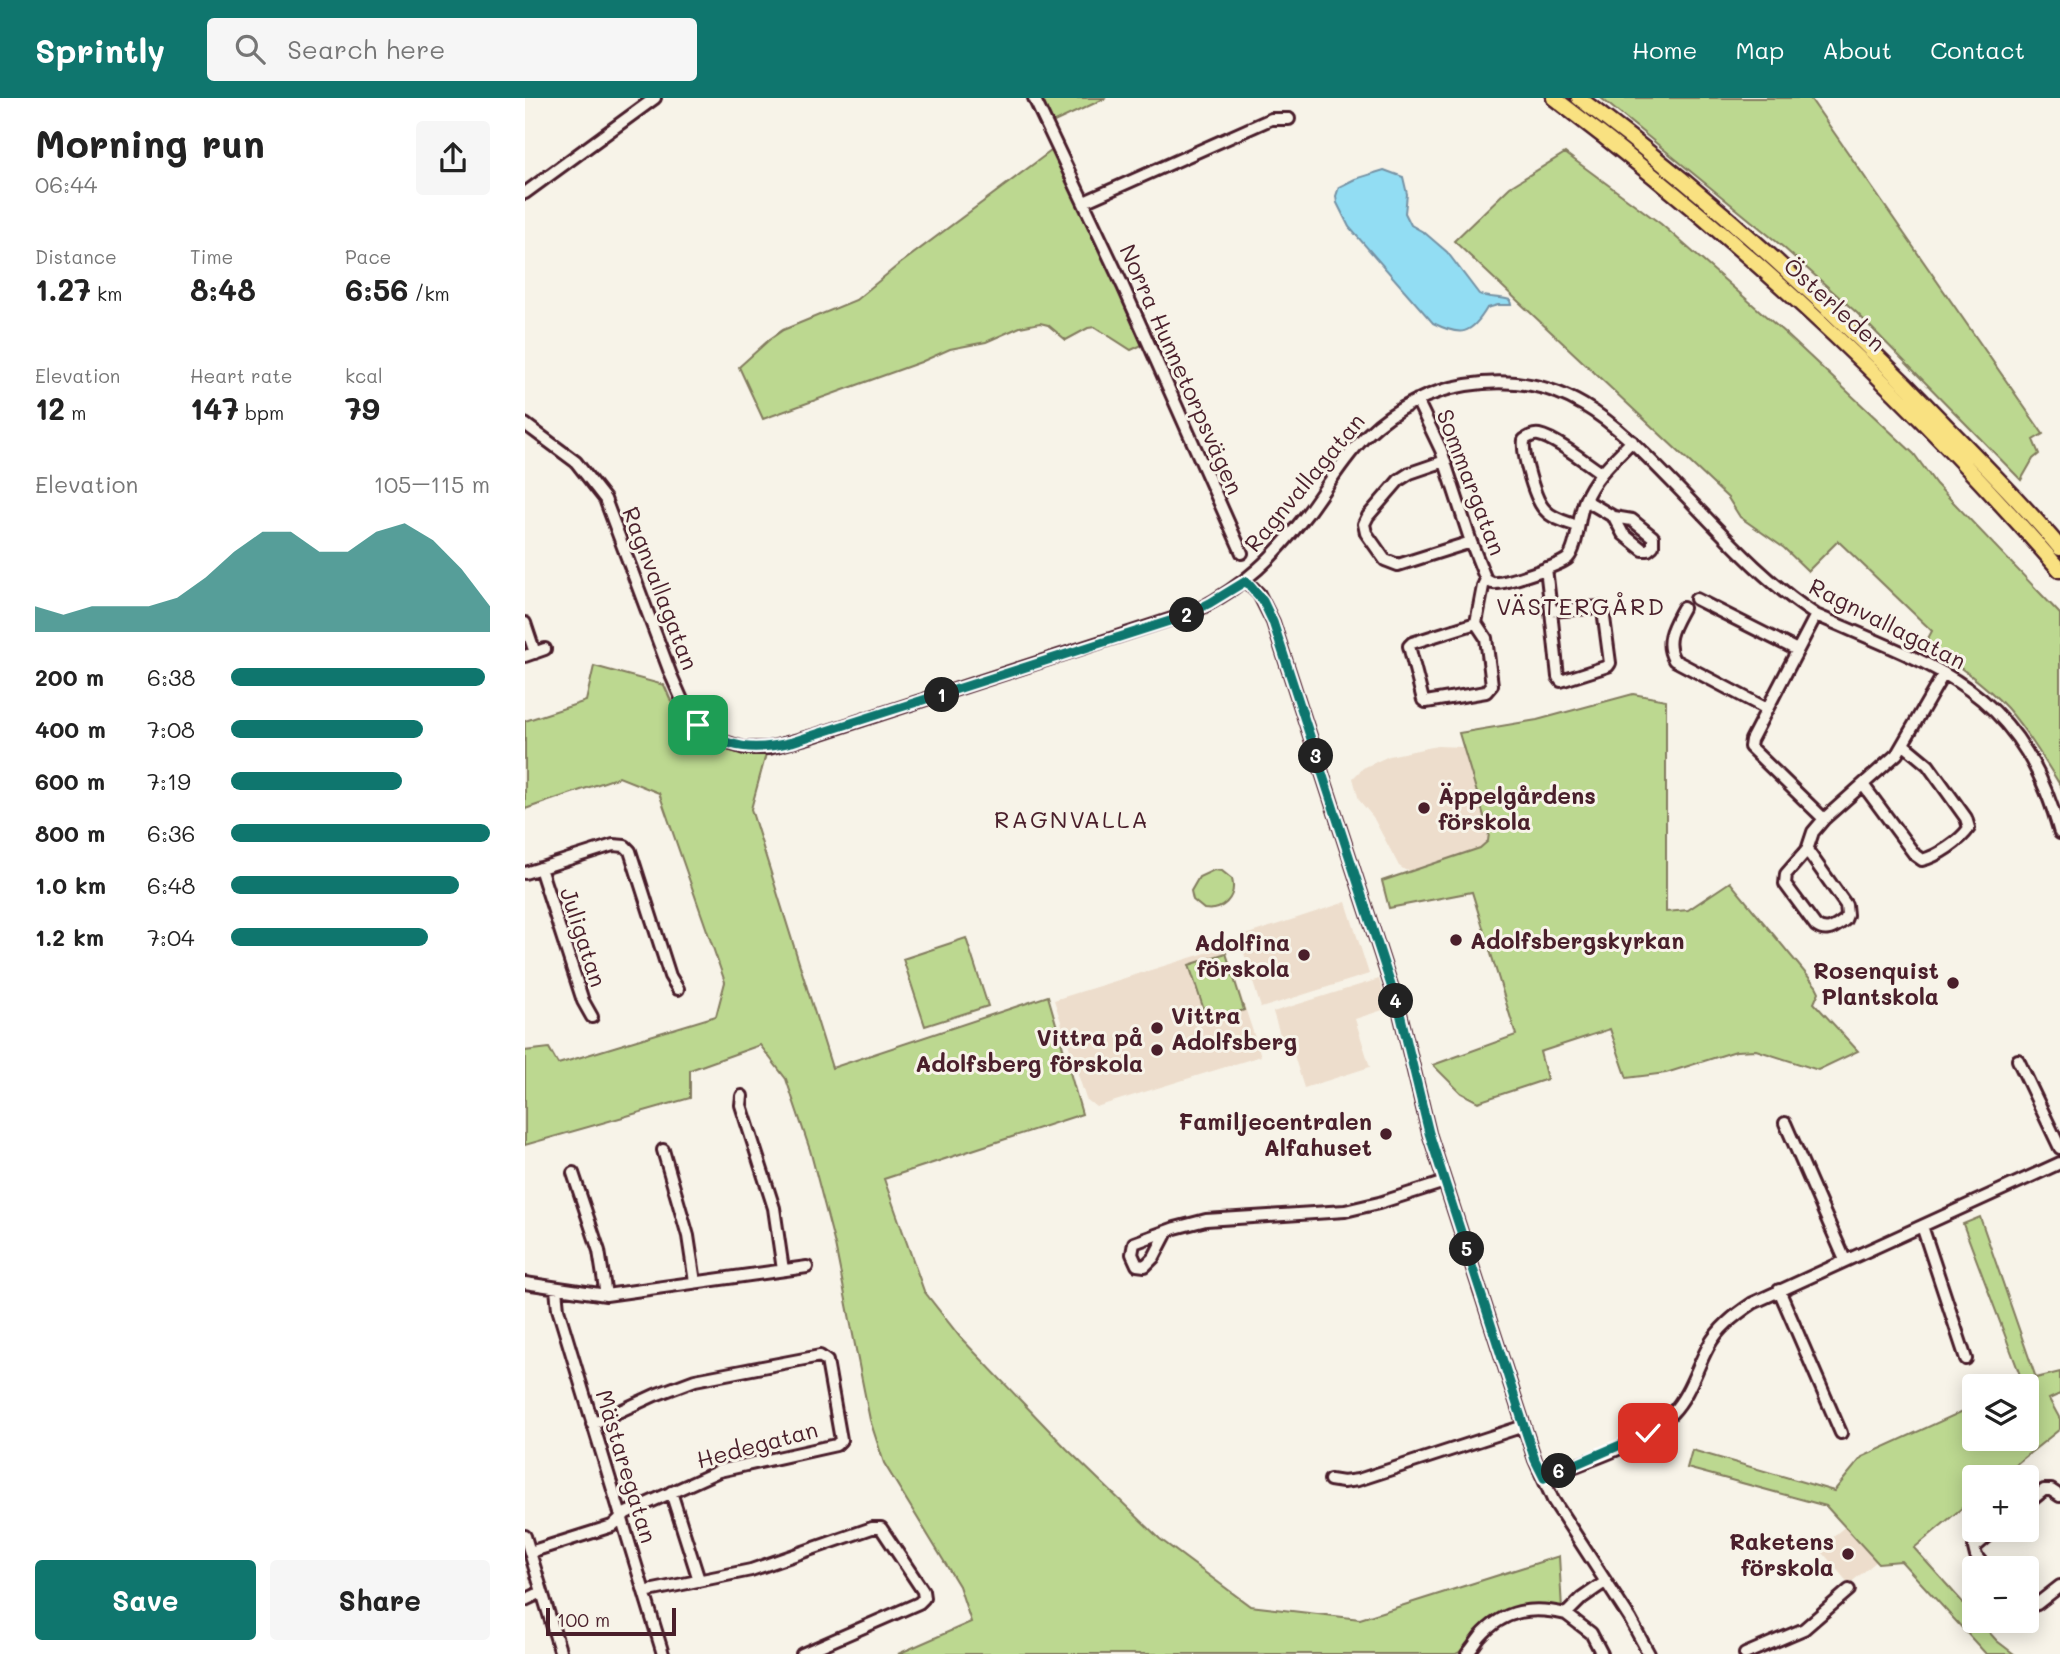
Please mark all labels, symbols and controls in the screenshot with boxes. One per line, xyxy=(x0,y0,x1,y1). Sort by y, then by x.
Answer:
search box xyxy=(207,18,697,81)
text: Sprintly xyxy=(35,28,165,71)
icon: search xyxy=(231,30,269,68)
text: Search here xyxy=(287,32,445,66)
text: Home xyxy=(1632,34,1697,65)
text: Map xyxy=(1735,34,1784,65)
text: About xyxy=(1822,34,1892,65)
text: Contact xyxy=(1930,34,2025,65)
text: Morning run xyxy=(35,118,265,168)
button: share xyxy=(416,121,490,195)
text: 06:44 xyxy=(35,169,97,199)
street label: Norra Hunnetorpsvägen xyxy=(1113,239,1251,499)
text: Distance xyxy=(35,244,117,269)
text: Time xyxy=(190,244,233,269)
text: Pace xyxy=(345,244,391,269)
street label: Österleden xyxy=(1778,250,1892,358)
text: 1.27 xyxy=(35,269,91,309)
text: 8:48 xyxy=(190,269,256,309)
text: 6:56 xyxy=(345,269,408,309)
text: km xyxy=(91,281,122,306)
text: /km xyxy=(408,281,450,306)
text: Elevation xyxy=(35,363,120,388)
text: Heart rate xyxy=(190,363,293,388)
text: kcal xyxy=(345,363,383,388)
text: 12 xyxy=(35,388,65,428)
text: 147 xyxy=(190,388,239,428)
text: 79 xyxy=(345,388,380,428)
text: m xyxy=(65,400,86,425)
text: bpm xyxy=(239,400,284,425)
street label: Sommargatan xyxy=(1430,405,1514,559)
street label: Ragnvallagatan xyxy=(1237,406,1371,558)
text: Elevation xyxy=(35,469,138,499)
text: 105–115 m xyxy=(374,469,490,499)
street label: Ragnvallagatan xyxy=(616,502,706,674)
street label: Ragnvallagatan xyxy=(1804,571,1972,675)
district label: VÄSTERGÅRD xyxy=(1496,590,1666,621)
pin: 2 xyxy=(1169,598,1205,632)
text: 2 xyxy=(1181,602,1192,627)
text: 200 m xyxy=(35,662,104,692)
text: 6:38 xyxy=(147,662,195,692)
pin: 1 xyxy=(925,678,959,712)
text: 1 xyxy=(937,682,946,707)
pin xyxy=(668,695,728,755)
icon: arrive xyxy=(679,706,717,744)
text: 400 m xyxy=(35,714,106,744)
text: 7:08 xyxy=(147,714,195,744)
pin: 3 xyxy=(1299,738,1333,774)
text: 3 xyxy=(1310,743,1321,768)
text: 600 m xyxy=(35,766,105,796)
text: 7:19 xyxy=(147,766,191,796)
place label: Äppelgårdens förskola xyxy=(1438,780,1596,836)
marker: Äppelgårdens förskola xyxy=(1416,800,1432,816)
district label: RAGNVALLA xyxy=(994,803,1150,834)
text: 800 m xyxy=(35,818,105,848)
text: 6:36 xyxy=(147,818,195,848)
text: 1.0 km xyxy=(35,870,106,900)
text: 6:48 xyxy=(147,870,195,900)
street label: Juligatan xyxy=(554,883,614,991)
text: 1.2 km xyxy=(35,922,104,952)
text: 7:04 xyxy=(147,922,195,952)
place label: Adolfsbergskyrkan xyxy=(1470,925,1684,955)
place label: Adolfina förskola xyxy=(1194,927,1290,983)
marker: Adolfsbergskyrkan xyxy=(1448,932,1464,948)
marker: Adolfina förskola xyxy=(1296,947,1312,963)
place label: Rosenquist Plantskola xyxy=(1813,955,1939,1011)
marker: Rosenquist Plantskola xyxy=(1945,975,1961,991)
pin: 4 xyxy=(1379,984,1413,1018)
text: 4 xyxy=(1389,988,1402,1013)
place label: Vittra Adolfsberg xyxy=(1171,1000,1297,1056)
marker: Vittra Adolfsberg xyxy=(1149,1020,1165,1036)
place label: Vittra på Adolfsberg förskola xyxy=(915,1022,1143,1078)
marker: Vittra på Adolfsberg förskola xyxy=(1149,1042,1165,1058)
place label: Familjecentralen Alfahuset xyxy=(1178,1106,1372,1162)
marker: Familjecentralen Alfahuset xyxy=(1378,1126,1394,1142)
pin: 5 xyxy=(1450,1232,1485,1266)
text: 5 xyxy=(1461,1236,1472,1261)
map controls xyxy=(1962,1374,2039,1633)
button: layers xyxy=(1962,1374,2039,1451)
street label: Mästaregatan xyxy=(589,1386,665,1546)
pin xyxy=(1618,1403,1678,1463)
street label: Hedegatan xyxy=(693,1413,821,1475)
icon: check xyxy=(1629,1414,1667,1452)
pin: 6 xyxy=(1541,1454,1577,1488)
text: 6 xyxy=(1553,1458,1564,1483)
button: + xyxy=(1962,1465,2039,1542)
place label: Raketens förskola xyxy=(1729,1526,1834,1582)
marker: Raketens förskola xyxy=(1840,1546,1856,1562)
button: − xyxy=(1962,1556,2039,1633)
button: Save xyxy=(35,1560,256,1640)
button: Share xyxy=(270,1560,490,1640)
scale bar xyxy=(546,1605,675,1637)
text: 100 m xyxy=(557,1607,610,1632)

